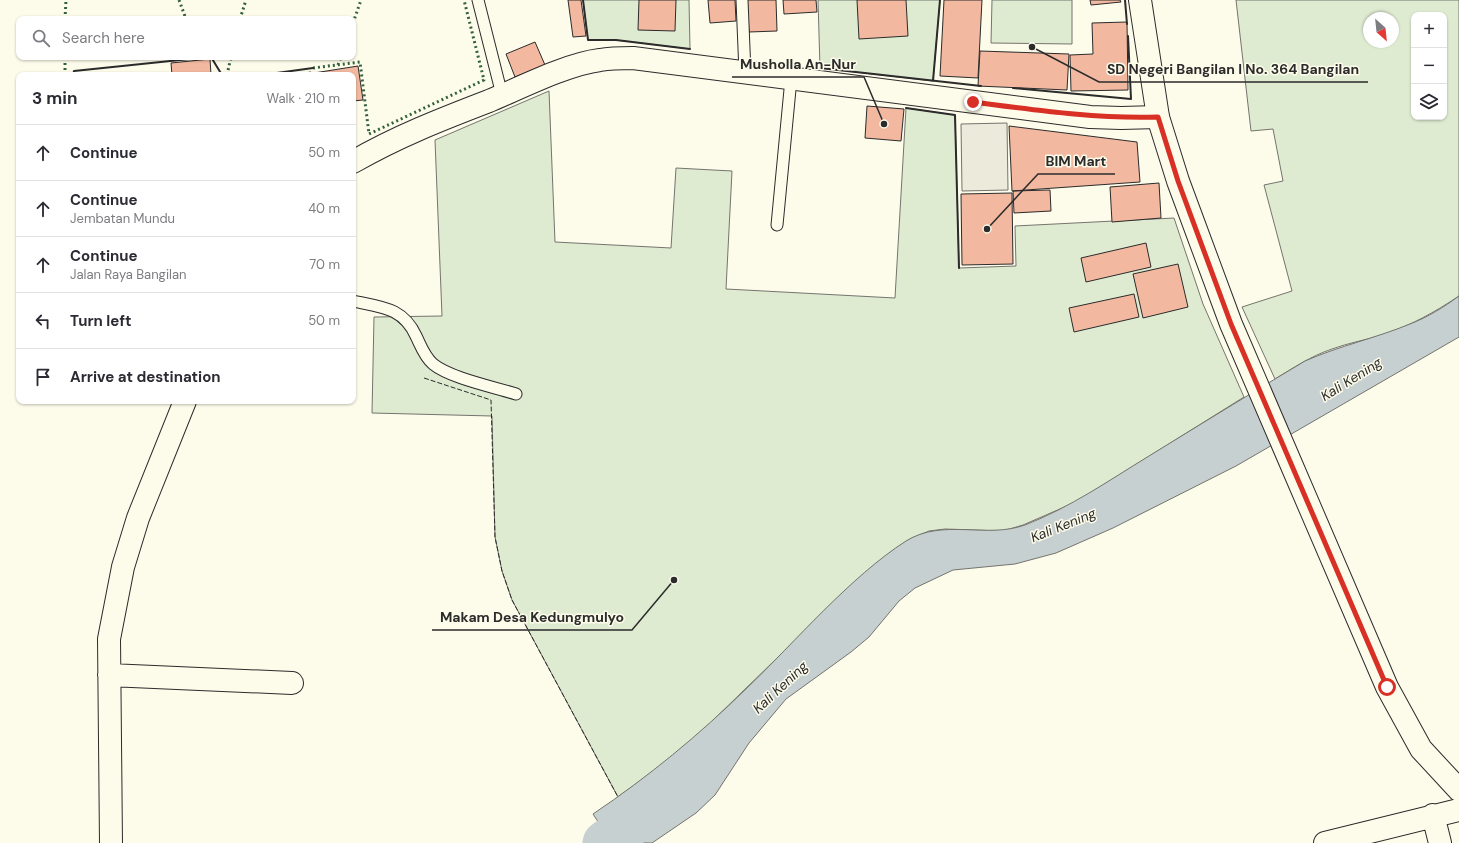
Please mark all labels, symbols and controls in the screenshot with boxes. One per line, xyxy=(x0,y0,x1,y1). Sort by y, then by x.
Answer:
north arrow xyxy=(1363,12,1399,48)
map controls xyxy=(1411,12,1447,120)
button: + xyxy=(1411,12,1447,48)
search box xyxy=(16,16,356,60)
icon: search xyxy=(30,27,52,49)
text: Search here xyxy=(62,28,145,48)
button: − xyxy=(1411,48,1447,84)
callout: Musholla An-Nur xyxy=(732,51,864,77)
text: Musholla An-Nur xyxy=(740,55,856,73)
callout: SD Negeri Bangilan I No. 364 Bangilan xyxy=(1099,56,1368,82)
text: SD Negeri Bangilan I No. 364 Bangilan xyxy=(1107,60,1359,78)
button: layers xyxy=(1411,84,1447,120)
text: 3 min xyxy=(32,87,77,109)
text: Walk · 210 m xyxy=(267,90,340,107)
route end xyxy=(964,93,982,111)
icon: ahead xyxy=(32,142,54,164)
text: Continue xyxy=(70,143,138,163)
text: 50 m xyxy=(308,144,340,161)
callout: BIM Mart xyxy=(1038,148,1115,174)
text: BIM Mart xyxy=(1046,152,1106,170)
text: Continue xyxy=(70,190,138,210)
icon: ahead xyxy=(32,198,54,220)
text: 40 m xyxy=(308,200,340,217)
text: Jembatan Mundu xyxy=(70,210,175,227)
text: Continue xyxy=(70,246,138,266)
icon: ahead xyxy=(32,254,54,276)
text: 70 m xyxy=(309,256,340,273)
text: Jalan Raya Bangilan xyxy=(70,266,186,283)
icon: left xyxy=(32,310,54,332)
text: Turn left xyxy=(70,311,131,331)
text: 50 m xyxy=(308,312,340,329)
water label: Kali Kening xyxy=(1317,353,1385,405)
icon: arrive xyxy=(32,366,54,388)
text: Arrive at destination xyxy=(70,367,221,387)
water label: Kali Kening xyxy=(1028,504,1099,546)
callout: Makam Desa Kedungmulyo xyxy=(432,604,632,630)
text: Makam Desa Kedungmulyo xyxy=(440,608,624,626)
water label: Kali Kening xyxy=(749,657,812,717)
route start xyxy=(1378,678,1396,696)

